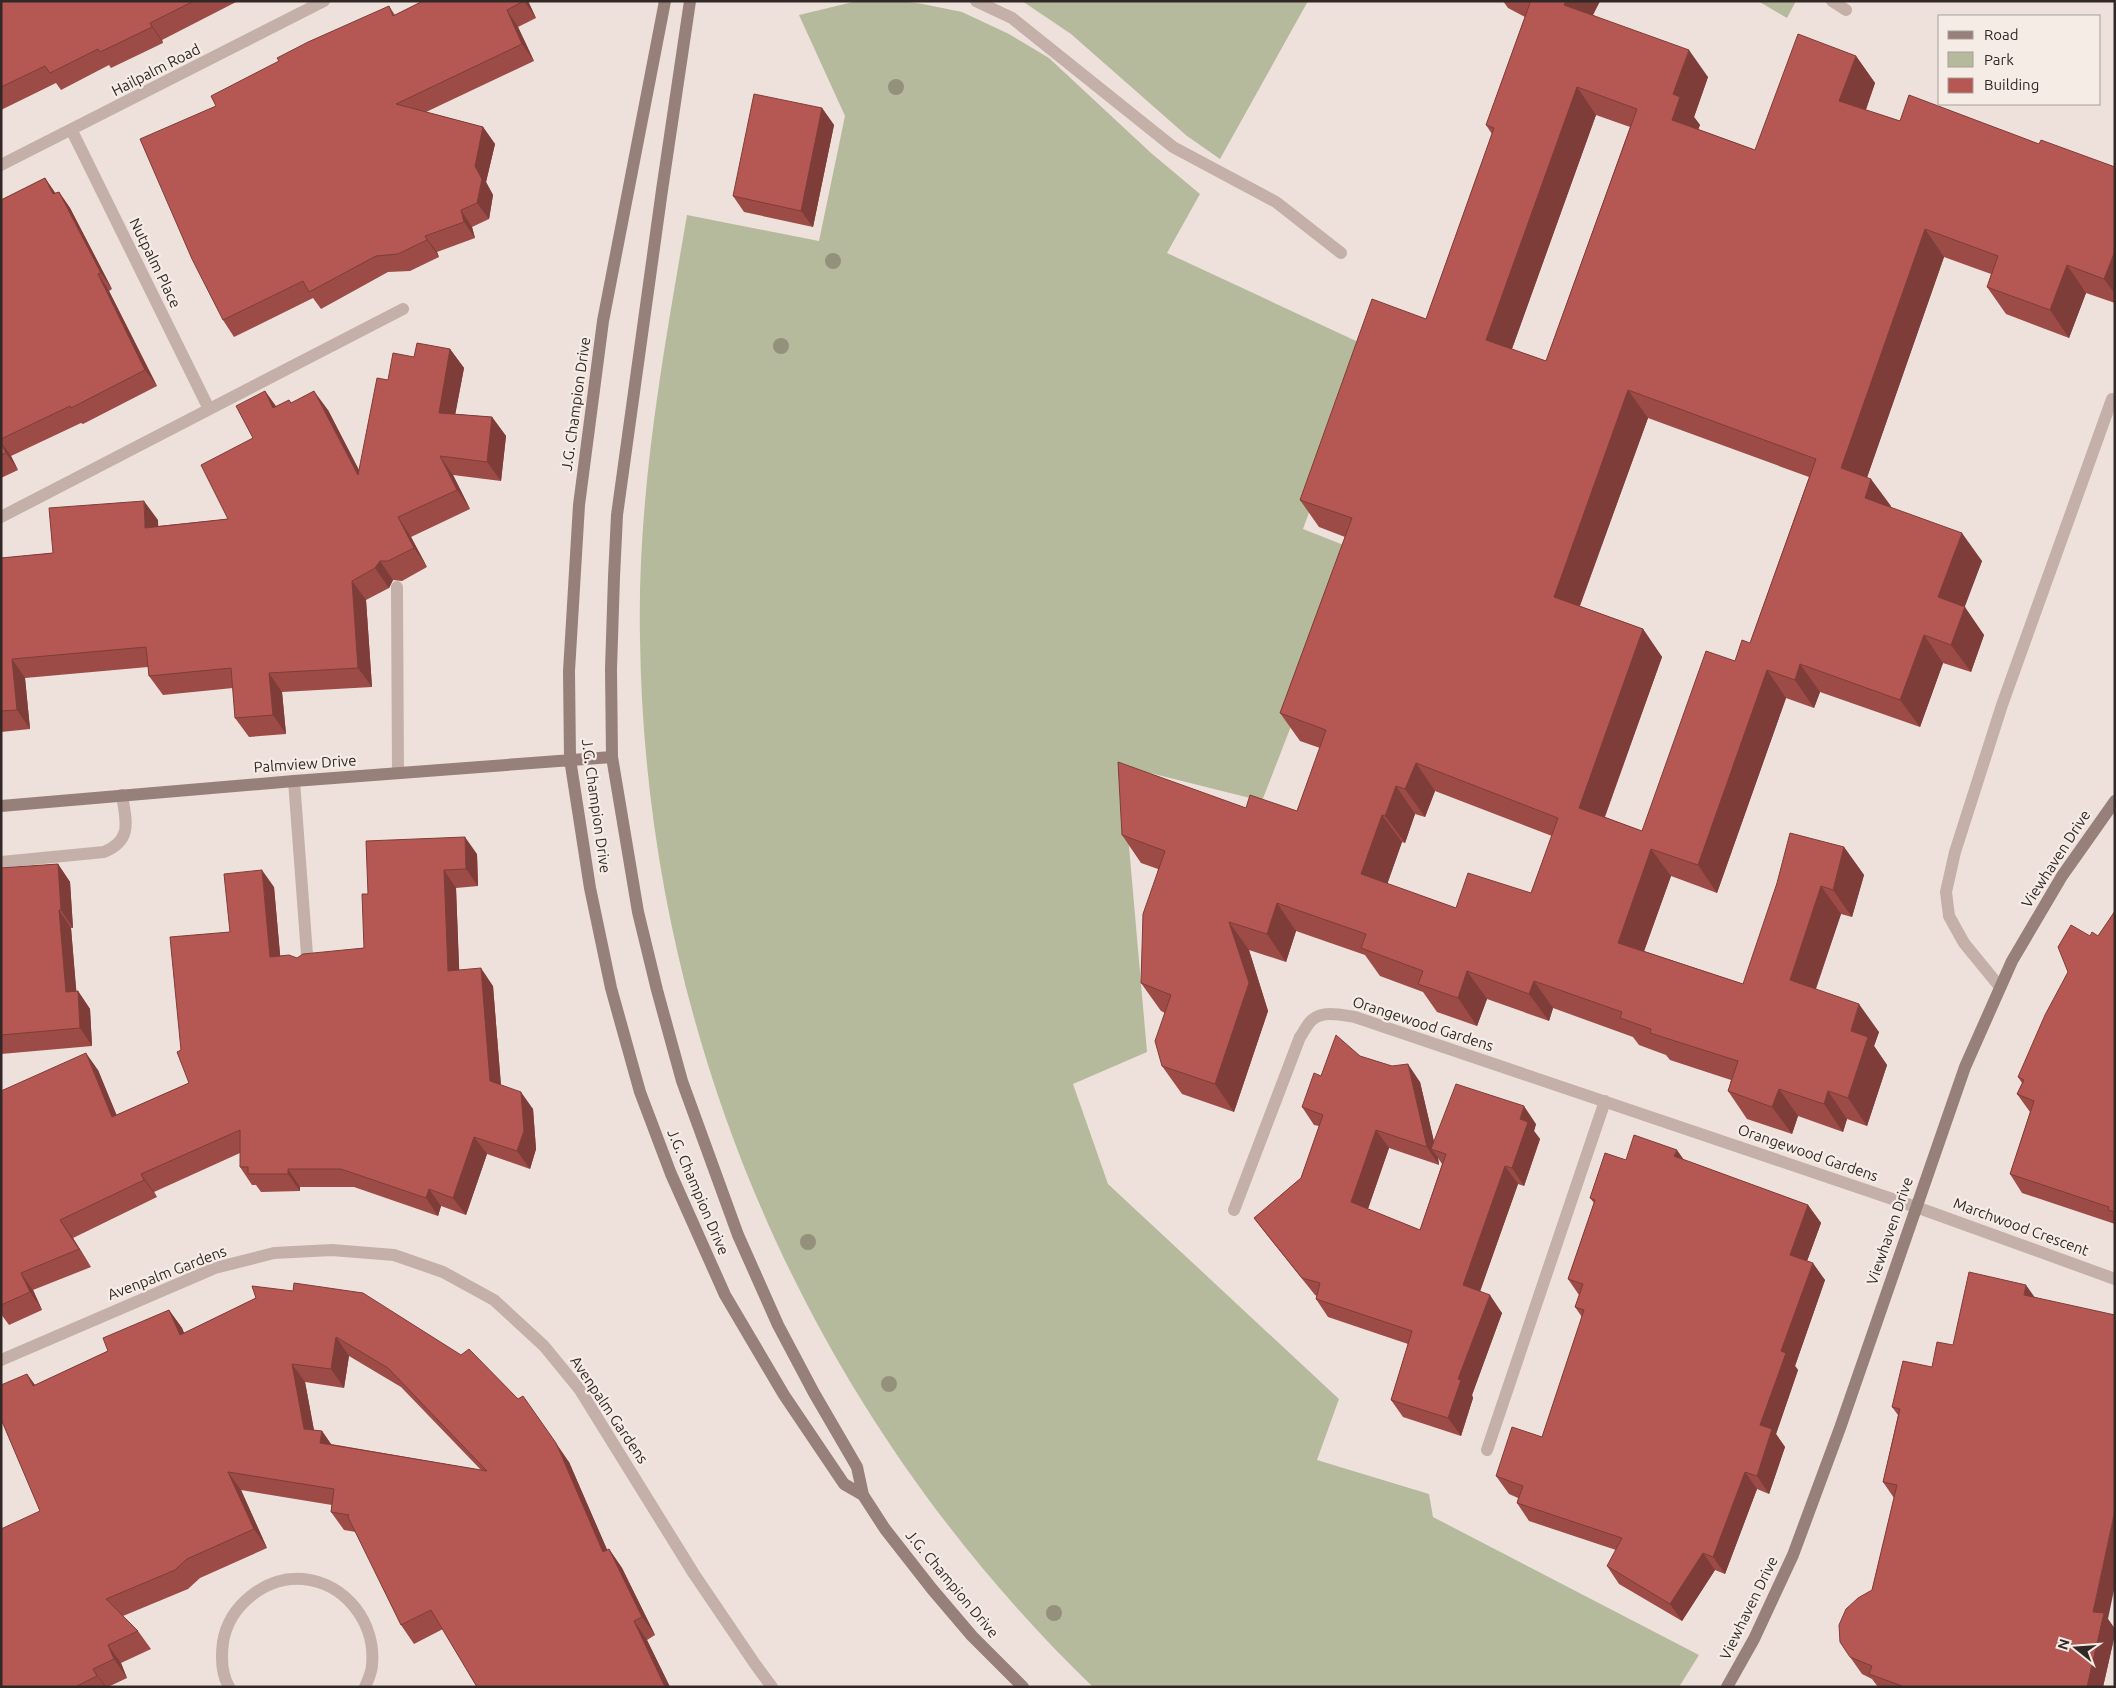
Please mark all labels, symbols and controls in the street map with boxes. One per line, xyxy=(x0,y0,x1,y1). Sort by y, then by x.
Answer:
legend xyxy=(1938,15,2101,105)
text: Road xyxy=(1984,26,2019,43)
street label: Hailpalm Road xyxy=(109,40,203,99)
text: Park xyxy=(1984,51,2014,68)
text: Building xyxy=(1984,76,2039,93)
street label: Nutpalm Place xyxy=(126,215,185,310)
street label: J.G. Champion Drive xyxy=(558,336,593,472)
street label: J.G. Champion Drive xyxy=(579,738,614,874)
street label: Palmview Drive xyxy=(253,751,357,776)
street label: Viewhaven Drive xyxy=(2018,807,2093,911)
street label: Orangewood Gardens xyxy=(1350,993,1496,1054)
street label: Orangewood Gardens xyxy=(1736,1121,1881,1185)
street label: J.G. Champion Drive xyxy=(664,1126,733,1257)
street label: Viewhaven Drive xyxy=(1863,1175,1916,1287)
street label: Marchwood Crescent xyxy=(1951,1194,2091,1259)
street label: Avenpalm Gardens xyxy=(105,1242,229,1303)
street label: Avenpalm Gardens xyxy=(567,1353,652,1467)
street label: J.G. Champion Drive xyxy=(902,1526,1002,1641)
street label: Viewhaven Drive xyxy=(1716,1553,1781,1662)
north arrow xyxy=(2051,1623,2101,1673)
text: N xyxy=(2054,1637,2073,1652)

